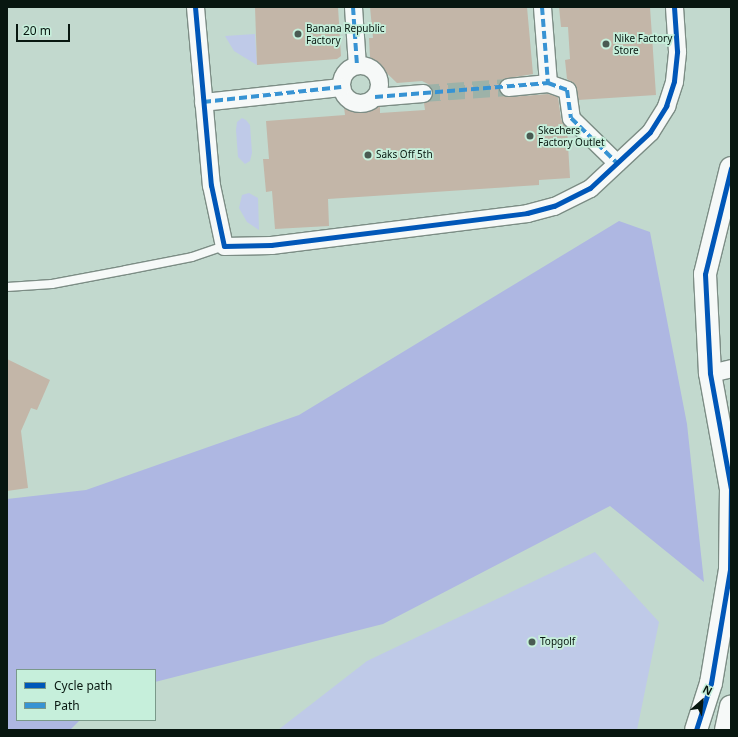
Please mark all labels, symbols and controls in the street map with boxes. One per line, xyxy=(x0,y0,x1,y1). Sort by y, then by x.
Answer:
scale bar xyxy=(18,16,72,42)
text: 20 m xyxy=(23,22,51,39)
place label: Banana Republic Factory xyxy=(306,22,385,46)
marker: Banana Republic Factory xyxy=(293,29,303,39)
place label: Nike Factory Store xyxy=(614,32,672,56)
marker: Nike Factory Store xyxy=(601,39,611,49)
place label: Skechers Factory Outlet xyxy=(538,124,605,148)
marker: Skechers Factory Outlet xyxy=(525,131,535,141)
place label: Saks Off 5th xyxy=(376,149,433,161)
marker: Saks Off 5th xyxy=(363,150,373,160)
place label: Topgolf xyxy=(540,636,575,648)
marker: Topgolf xyxy=(527,637,537,647)
legend xyxy=(16,669,156,721)
text: Cycle path xyxy=(54,677,112,694)
north arrow xyxy=(682,681,722,721)
text: N xyxy=(700,681,715,699)
text: Path xyxy=(54,697,80,714)

